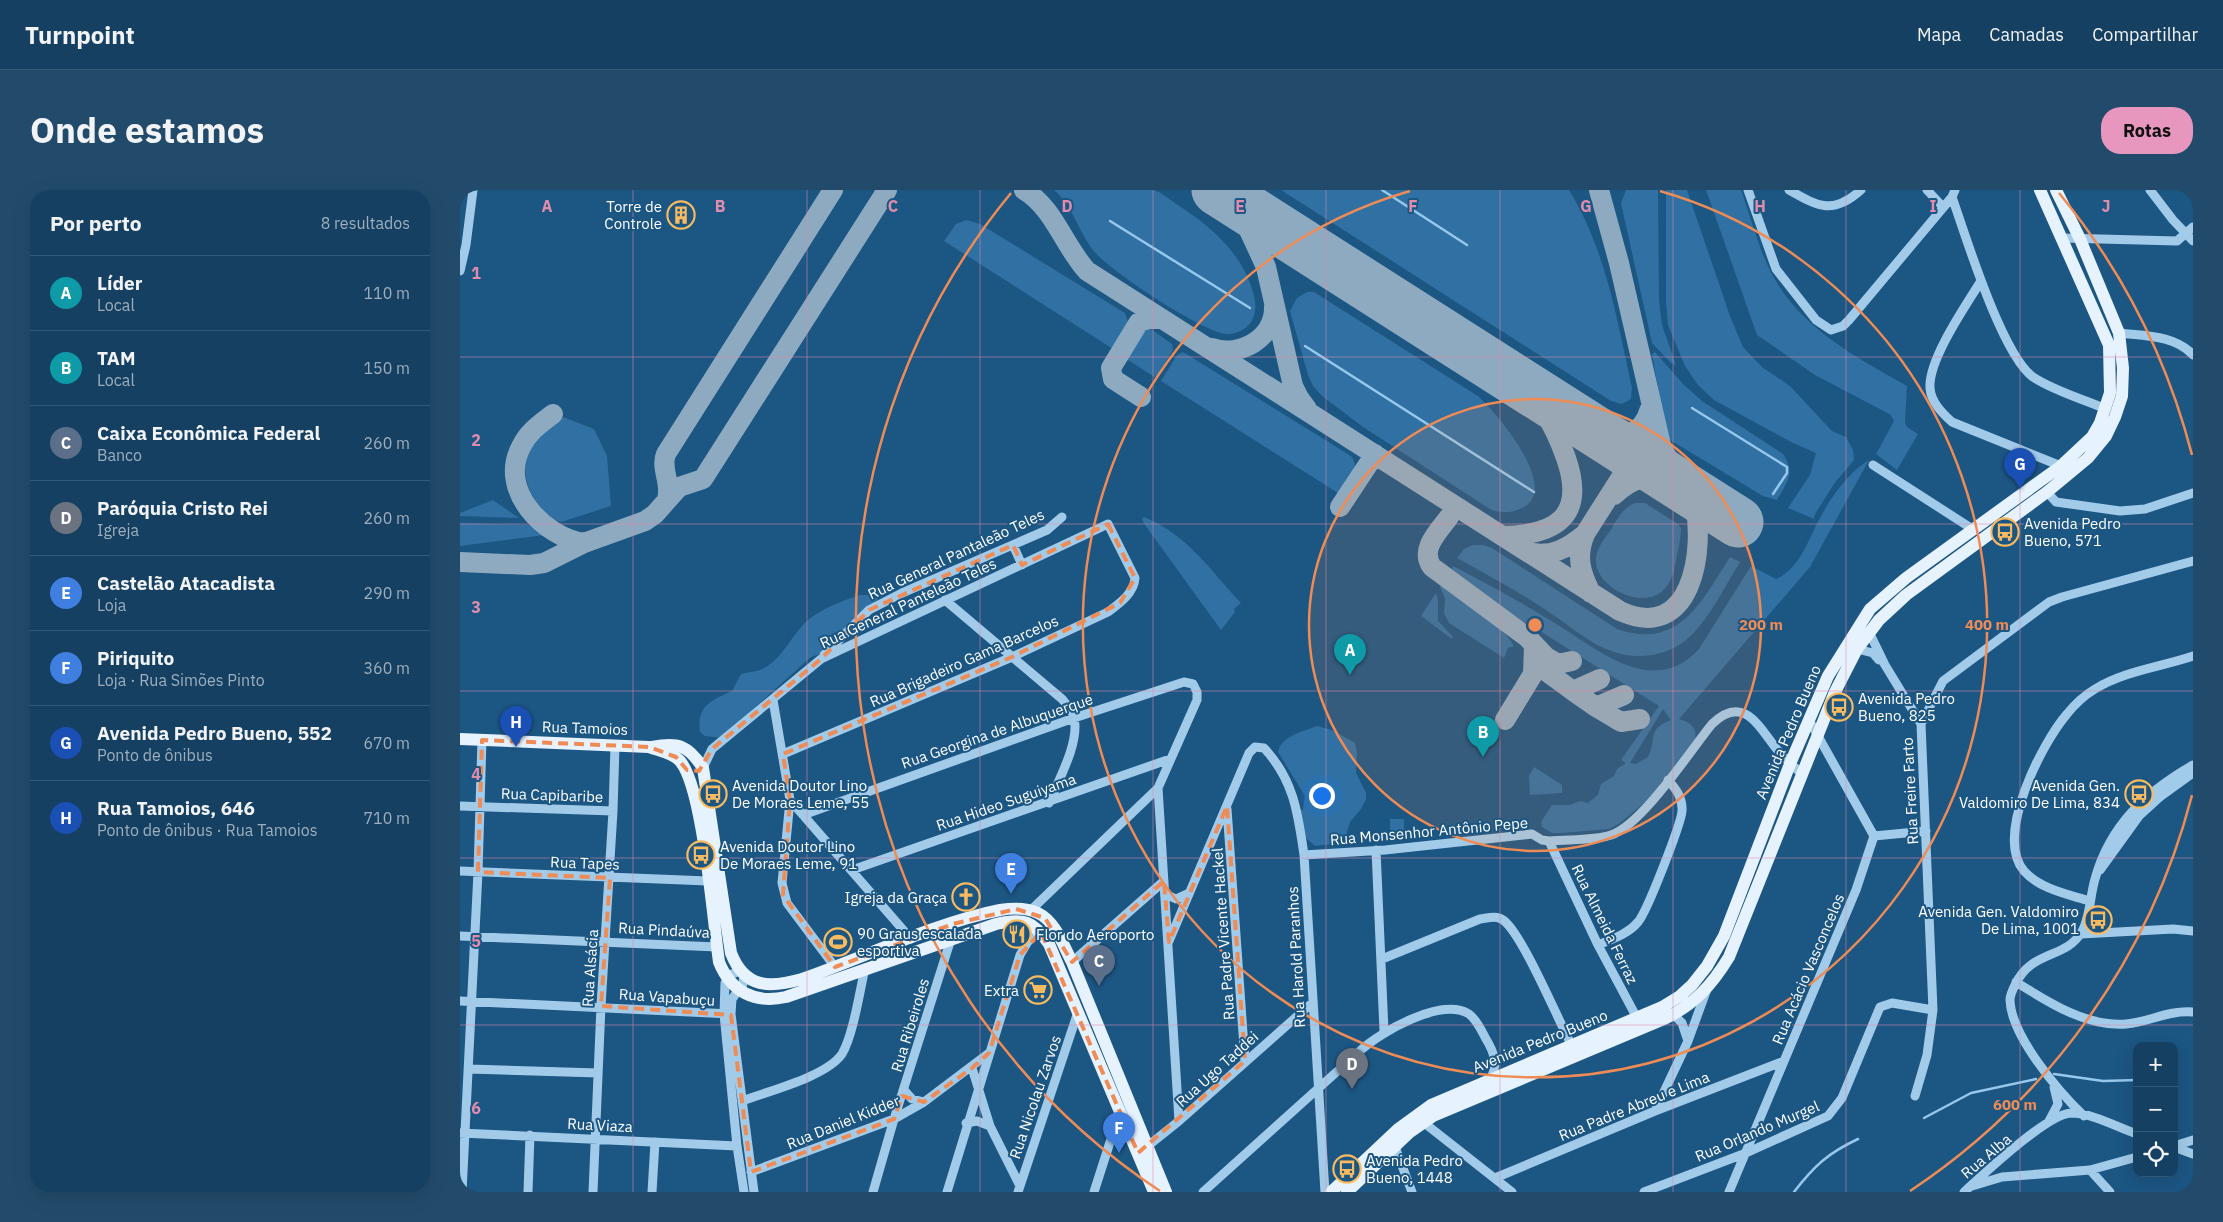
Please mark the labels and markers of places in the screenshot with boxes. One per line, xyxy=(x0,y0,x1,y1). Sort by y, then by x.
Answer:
place label: Torre de Controle xyxy=(604,197,662,233)
building icon: Torre de Controle xyxy=(666,200,696,230)
pin: G xyxy=(2004,448,2036,489)
place label: Avenida Pedro Bueno, 571 xyxy=(2024,514,2121,550)
bus stop icon: Avenida Pedro Bueno, 571 xyxy=(1990,517,2020,547)
centre of rings xyxy=(1526,616,1544,634)
pin: A xyxy=(1334,634,1366,675)
place label: Avenida Pedro Bueno, 825 xyxy=(1858,689,1955,725)
bus stop icon: Avenida Pedro Bueno, 825 xyxy=(1824,692,1854,722)
pin: H xyxy=(500,706,532,747)
pin: B xyxy=(1467,716,1499,757)
place label: Avenida Doutor Lino De Moraes Leme, 55 xyxy=(732,776,869,812)
place label: Avenida Gen. Valdomiro De Lima, 834 xyxy=(1959,776,2120,812)
bus stop icon: Avenida Doutor Lino De Moraes Leme, 55 xyxy=(698,779,728,809)
bus stop icon: Avenida Gen. Valdomiro De Lima, 834 xyxy=(2124,779,2154,809)
place label: Avenida Doutor Lino De Moraes Leme, 91 xyxy=(720,837,857,873)
bus stop icon: Avenida Doutor Lino De Moraes Leme, 91 xyxy=(686,840,716,870)
pin: E xyxy=(995,853,1027,894)
church icon: Igreja da Graça xyxy=(951,882,981,912)
place label: Igreja da Graça xyxy=(844,888,947,907)
place label: Avenida Gen. Valdomiro De Lima, 1001 xyxy=(1918,902,2079,938)
bus stop icon: Avenida Gen. Valdomiro De Lima, 1001 xyxy=(2083,905,2113,935)
restaurant icon: Flor do Aeroporto xyxy=(1002,919,1032,949)
place label: 90 Graus escalada esportiva xyxy=(857,924,982,960)
place label: Flor do Aeroporto xyxy=(1036,925,1155,944)
sports icon: 90 Graus escalada esportiva xyxy=(823,927,853,957)
pin: C xyxy=(1083,945,1115,986)
supermarket icon: Extra xyxy=(1023,975,1053,1005)
place label: Extra xyxy=(984,981,1019,1000)
pin: D xyxy=(1336,1048,1368,1089)
pin: F xyxy=(1103,1112,1135,1153)
place label: Avenida Pedro Bueno, 1448 xyxy=(1366,1151,1463,1187)
bus stop icon: Avenida Pedro Bueno, 1448 xyxy=(1332,1154,1362,1184)

